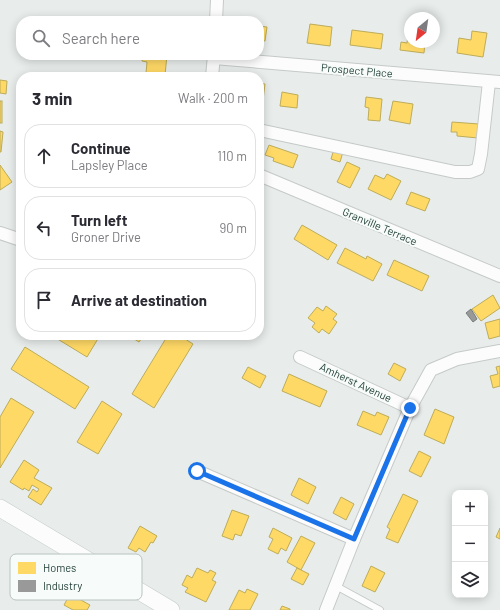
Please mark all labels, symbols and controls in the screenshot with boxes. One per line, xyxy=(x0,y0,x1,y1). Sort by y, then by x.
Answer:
north arrow xyxy=(404,12,440,48)
search box xyxy=(16,16,264,60)
icon: search xyxy=(30,27,52,49)
text: Search here xyxy=(62,29,140,47)
street label: Prospect Place xyxy=(321,60,393,80)
text: 3 min xyxy=(32,88,72,108)
text: Walk · 200 m xyxy=(178,90,248,106)
text: Continue xyxy=(71,139,131,157)
icon: ahead xyxy=(33,145,55,167)
text: 110 m xyxy=(217,148,247,164)
text: Lapsley Place xyxy=(71,157,148,173)
street label: Granville Terrace xyxy=(341,204,419,248)
text: Turn left xyxy=(71,211,127,229)
icon: left xyxy=(33,217,55,239)
text: 90 m xyxy=(220,220,247,236)
text: Groner Drive xyxy=(71,229,141,245)
icon: arrive xyxy=(33,289,55,311)
text: Arrive at destination xyxy=(71,291,207,309)
street label: Amherst Avenue xyxy=(318,360,394,404)
route end xyxy=(401,399,419,417)
route start xyxy=(188,462,206,480)
map controls xyxy=(452,490,488,598)
button: + xyxy=(452,490,488,526)
button: − xyxy=(452,526,488,562)
legend xyxy=(10,554,142,600)
text: Homes xyxy=(43,561,76,574)
button: layers xyxy=(452,562,488,598)
text: Industry xyxy=(43,579,82,592)

